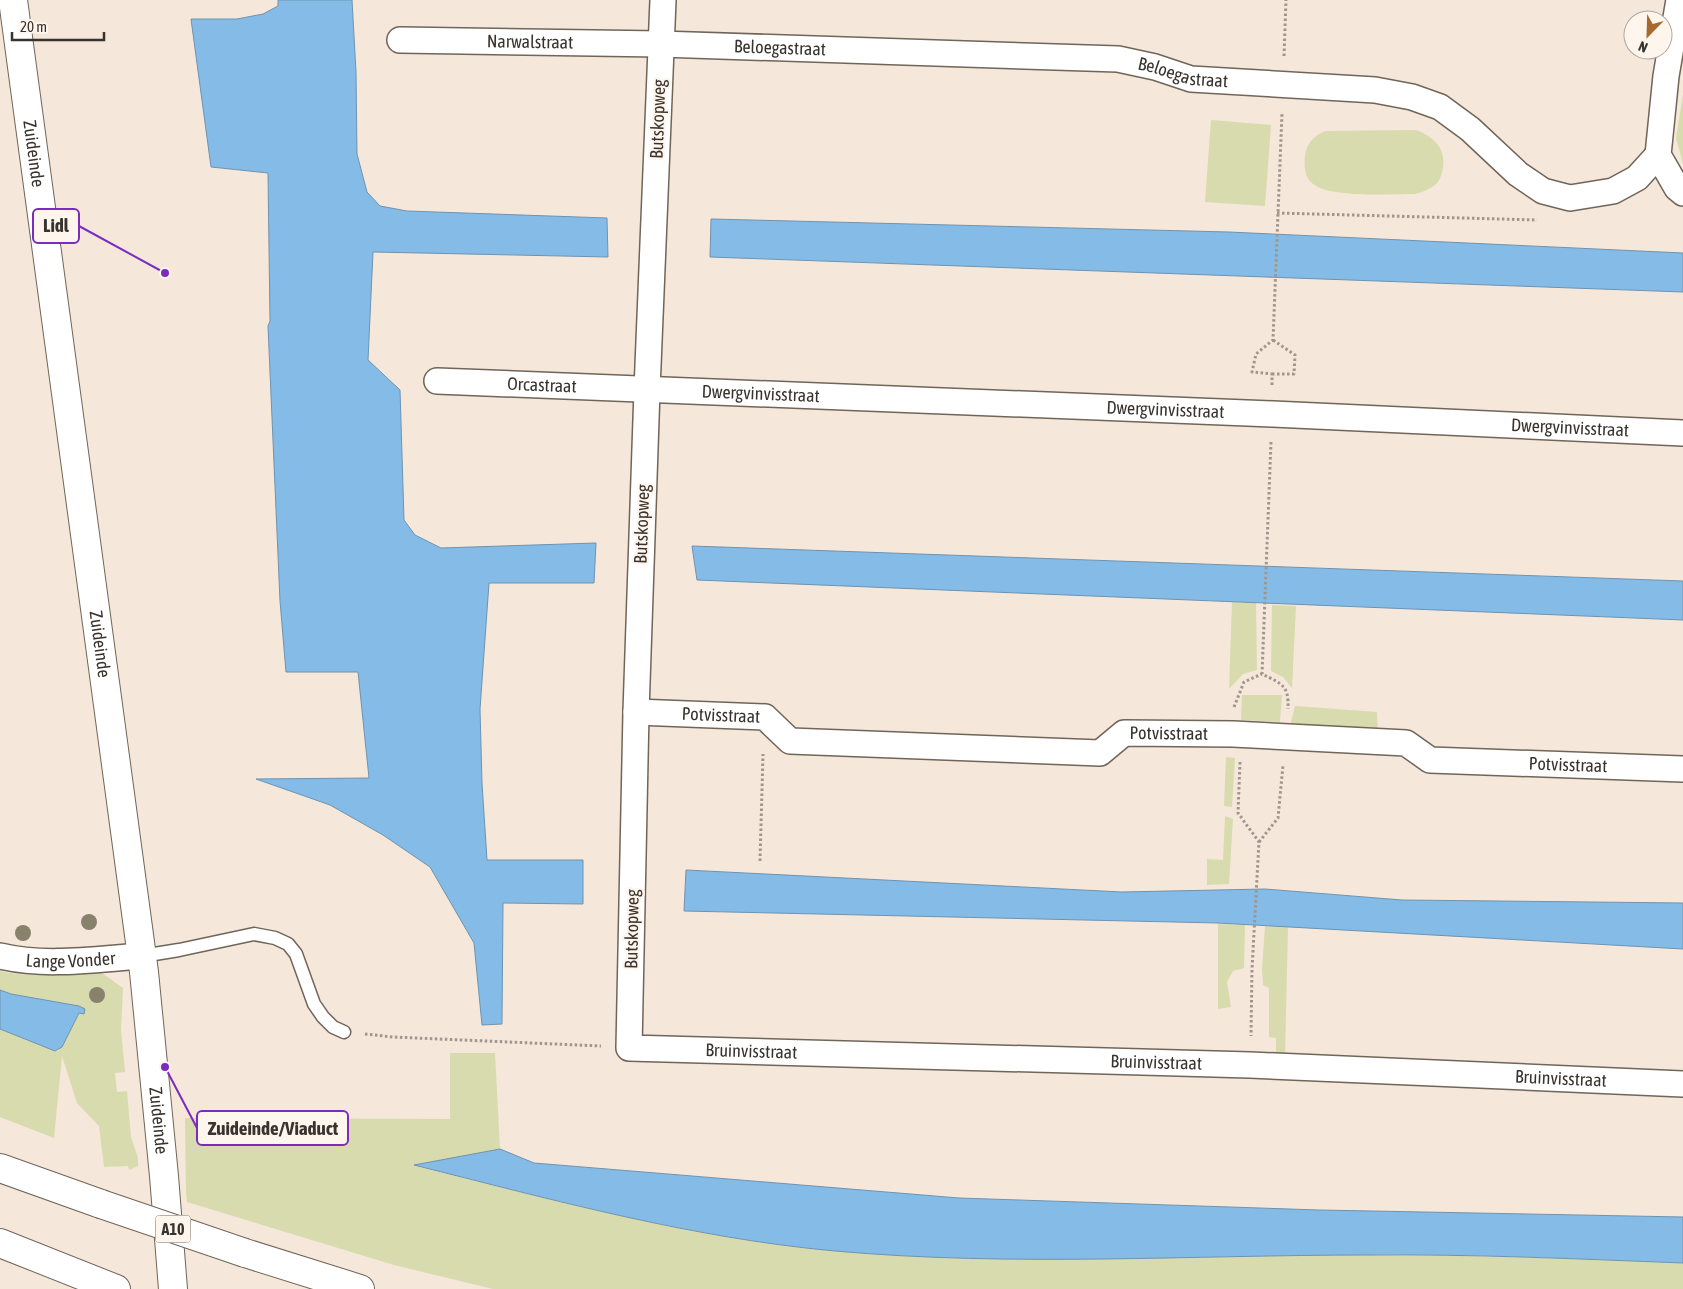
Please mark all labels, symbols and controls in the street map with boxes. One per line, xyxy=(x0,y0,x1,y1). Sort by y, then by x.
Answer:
scale bar xyxy=(12,10,105,42)
north arrow xyxy=(1623,10,1673,60)
text: 20 m xyxy=(20,18,47,35)
street label: Narwalstraat xyxy=(487,30,573,53)
street label: Beloegastraat xyxy=(734,35,826,59)
text: N xyxy=(1636,38,1650,56)
street label: Beloegastraat xyxy=(1136,53,1229,91)
street label: Butskopweg xyxy=(646,79,669,159)
street label: Zuideinde xyxy=(19,119,49,188)
callout: Lidl xyxy=(33,209,79,243)
text: Lidl xyxy=(43,214,70,236)
street label: Orcastraat xyxy=(507,373,577,397)
street label: Dwergvinvisstraat xyxy=(701,380,820,406)
street label: Dwergvinvisstraat xyxy=(1106,396,1225,422)
street label: Dwergvinvisstraat xyxy=(1511,414,1629,440)
street label: Butskopweg xyxy=(630,484,653,564)
street label: Zuideinde xyxy=(85,609,115,679)
street label: Potvisstraat xyxy=(681,703,761,727)
street label: Potvisstraat xyxy=(1129,722,1208,744)
street label: Potvisstraat xyxy=(1528,753,1608,776)
street label: Butskopweg xyxy=(620,889,643,969)
street label: Lange Vonder xyxy=(25,947,117,972)
street label: Bruinvisstraat xyxy=(705,1039,798,1063)
street label: Bruinvisstraat xyxy=(1110,1050,1202,1074)
street label: Bruinvisstraat xyxy=(1515,1066,1607,1091)
street label: Zuideinde xyxy=(145,1086,173,1155)
callout: Zuideinde/Viaduct xyxy=(197,1111,348,1145)
text: Zuideinde/Viaduct xyxy=(208,1117,339,1139)
road number: A10 xyxy=(156,1216,190,1242)

